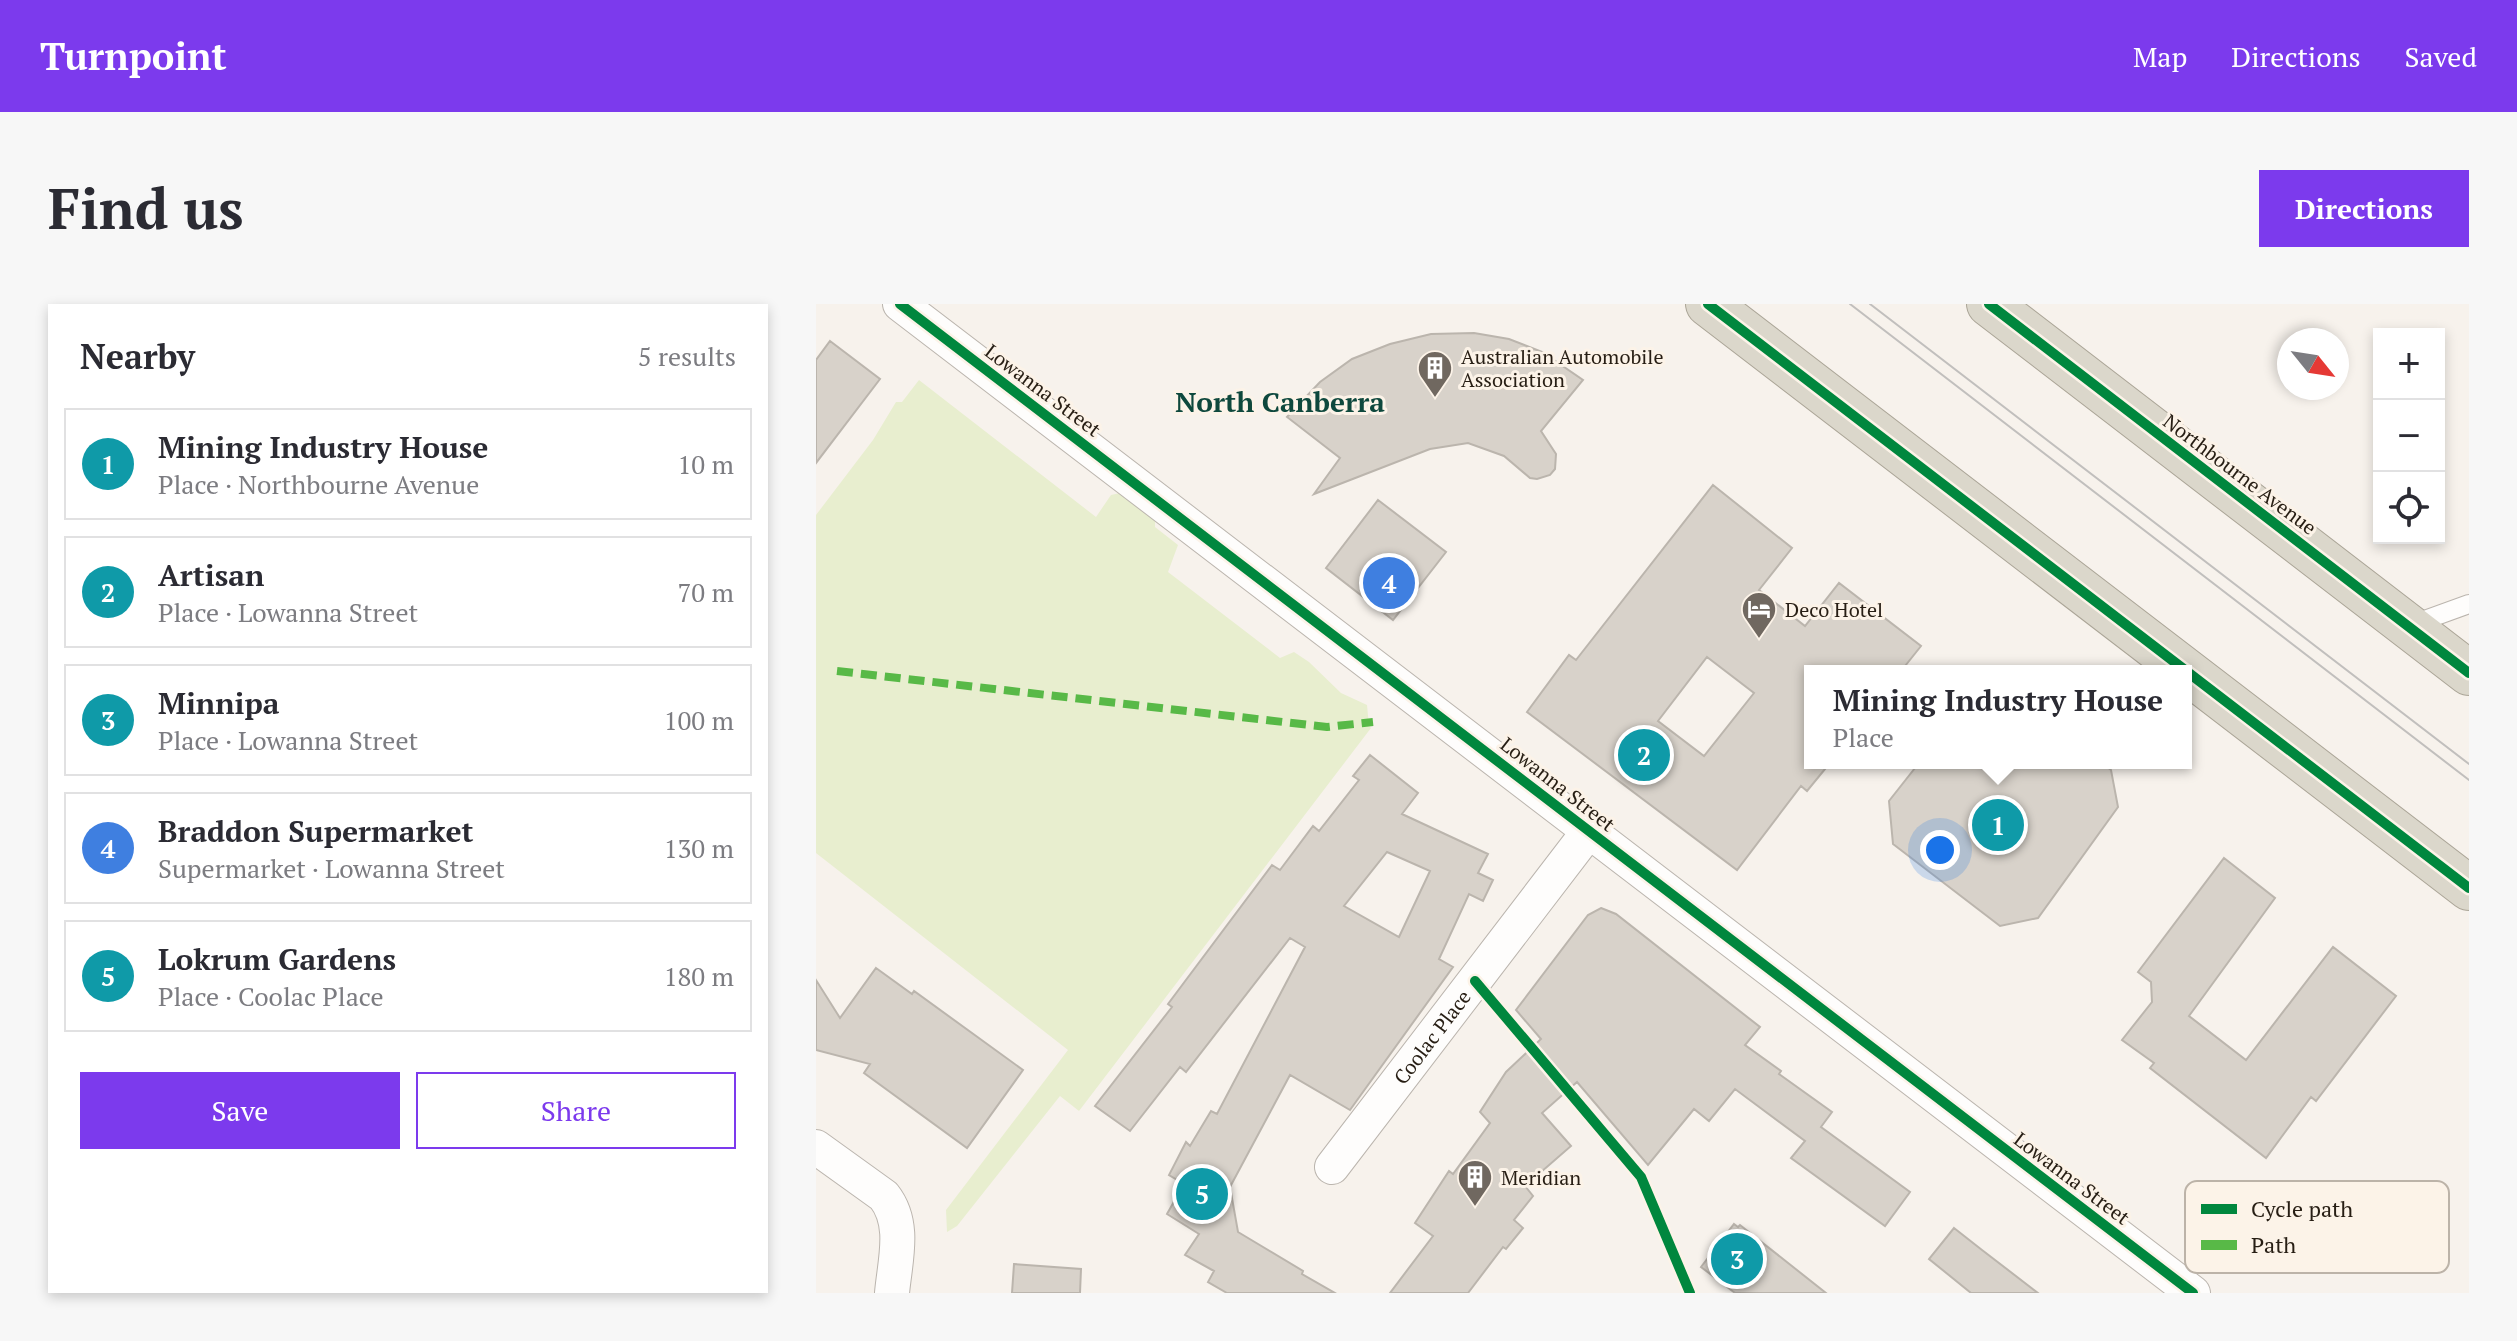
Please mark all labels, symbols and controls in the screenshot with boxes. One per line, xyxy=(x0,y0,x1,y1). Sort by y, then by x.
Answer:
text: Turnpoint xyxy=(40,31,227,81)
text: Map xyxy=(2133,38,2187,75)
text: Directions xyxy=(2231,38,2361,75)
text: Saved xyxy=(2405,38,2477,75)
button: Directions xyxy=(2259,170,2469,247)
text: Find us xyxy=(48,171,244,245)
north arrow xyxy=(2277,328,2349,400)
map controls xyxy=(2373,328,2445,544)
button: + xyxy=(2373,328,2445,400)
text: Nearby xyxy=(80,334,195,379)
street label: Lowanna Street xyxy=(980,338,1107,443)
text: 5 results xyxy=(638,339,736,373)
place label: Australian Automobile Association xyxy=(1461,343,1663,393)
building icon: Australian Automobile Association xyxy=(1416,349,1454,399)
district label: North Canberra xyxy=(1175,383,1385,420)
button: − xyxy=(2373,400,2445,472)
street label: Northbourne Avenue xyxy=(2158,407,2322,541)
text: Mining Industry House xyxy=(158,427,488,467)
text: 1 xyxy=(101,447,115,481)
text: 10 m xyxy=(678,447,734,481)
text: Place · Northbourne Avenue xyxy=(158,467,479,501)
button: locate xyxy=(2373,472,2445,544)
pin: 4 xyxy=(1363,553,1415,613)
text: Artisan xyxy=(158,555,264,595)
text: 2 xyxy=(101,575,115,609)
text: 70 m xyxy=(678,575,734,609)
hotel icon: Deco Hotel xyxy=(1740,590,1778,640)
text: Place · Lowanna Street xyxy=(158,595,418,629)
place label: Deco Hotel xyxy=(1785,596,1883,623)
popup xyxy=(1804,665,2192,769)
text: Mining Industry House xyxy=(1833,680,2163,720)
text: Minnipa xyxy=(158,683,279,723)
text: 3 xyxy=(101,703,115,737)
text: 100 m xyxy=(664,703,734,737)
text: Place xyxy=(1833,720,1894,754)
text: Place · Lowanna Street xyxy=(158,723,418,757)
pin: 2 xyxy=(1618,725,1670,785)
street label: Lowanna Street xyxy=(1495,731,1621,838)
pin: 1 xyxy=(1972,795,2024,855)
text: Braddon Supermarket xyxy=(158,811,473,851)
your location xyxy=(1920,830,1960,870)
text: 4 xyxy=(101,831,115,865)
text: 130 m xyxy=(664,831,734,865)
text: Supermarket · Lowanna Street xyxy=(158,851,505,885)
text: Lokrum Gardens xyxy=(158,939,396,979)
text: 5 xyxy=(101,959,115,993)
text: 180 m xyxy=(664,959,734,993)
text: Place · Coolac Place xyxy=(158,979,384,1013)
street label: Coolac Place xyxy=(1387,984,1476,1089)
button: Save xyxy=(80,1072,400,1149)
button: Share xyxy=(416,1072,736,1149)
street label: Lowanna Street xyxy=(2009,1126,2136,1231)
building icon: Meridian xyxy=(1456,1158,1494,1208)
pin: 5 xyxy=(1176,1164,1228,1224)
place label: Meridian xyxy=(1501,1164,1581,1191)
legend xyxy=(2185,1181,2449,1273)
text: Cycle path xyxy=(2251,1194,2353,1223)
pin: 3 xyxy=(1711,1229,1763,1289)
text: Path xyxy=(2251,1230,2296,1259)

